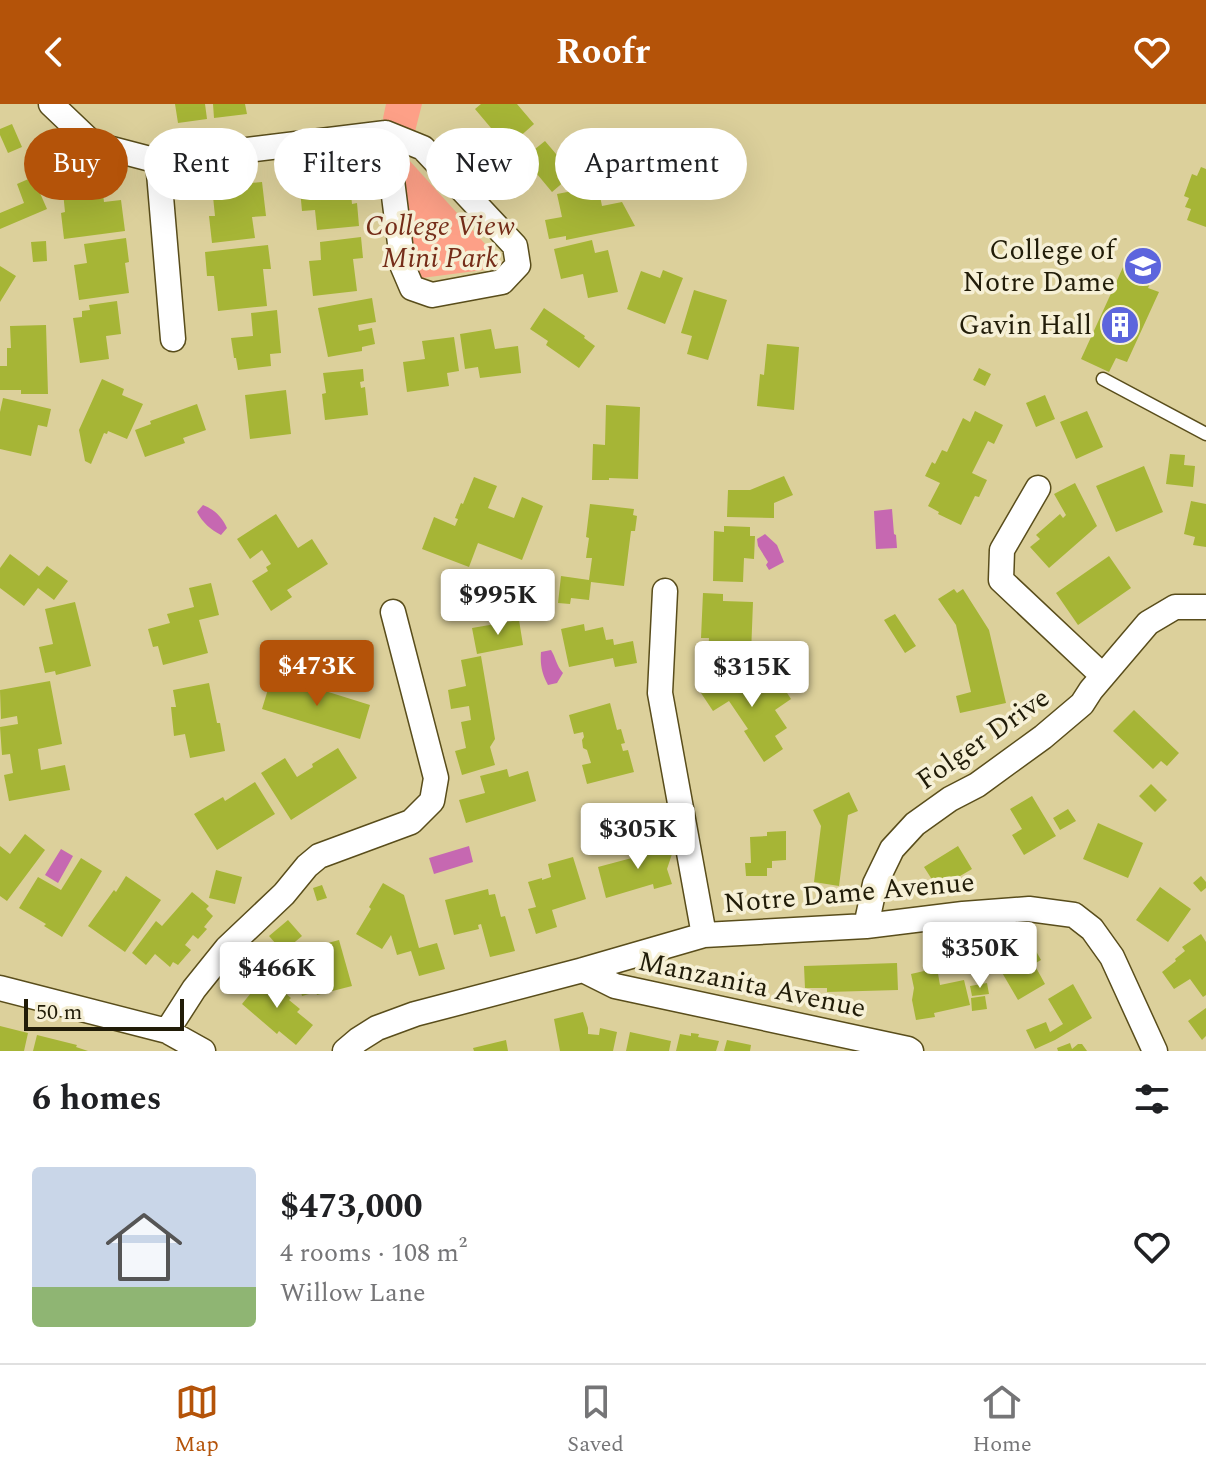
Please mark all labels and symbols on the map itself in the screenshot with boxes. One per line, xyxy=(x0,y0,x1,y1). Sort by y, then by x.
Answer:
park label: College View Mini Park xyxy=(365,205,515,280)
place label: College of Notre Dame xyxy=(963,229,1117,304)
school or university icon: College of Notre Dame xyxy=(1122,245,1164,287)
place label: Gavin Hall xyxy=(959,304,1092,347)
building icon: Gavin Hall xyxy=(1099,304,1141,346)
pin: $995K xyxy=(442,569,554,637)
pin: $473K xyxy=(261,640,373,708)
pin: $315K xyxy=(696,641,808,709)
street label: Folger Drive xyxy=(907,677,1059,801)
pin: $305K xyxy=(582,803,694,871)
street label: Notre Dame Avenue xyxy=(722,861,976,925)
pin: $350K xyxy=(924,922,1036,990)
street label: Manzanita Avenue xyxy=(634,940,870,1030)
pin: $466K xyxy=(221,942,333,1010)
scale bar xyxy=(24,995,184,1031)

